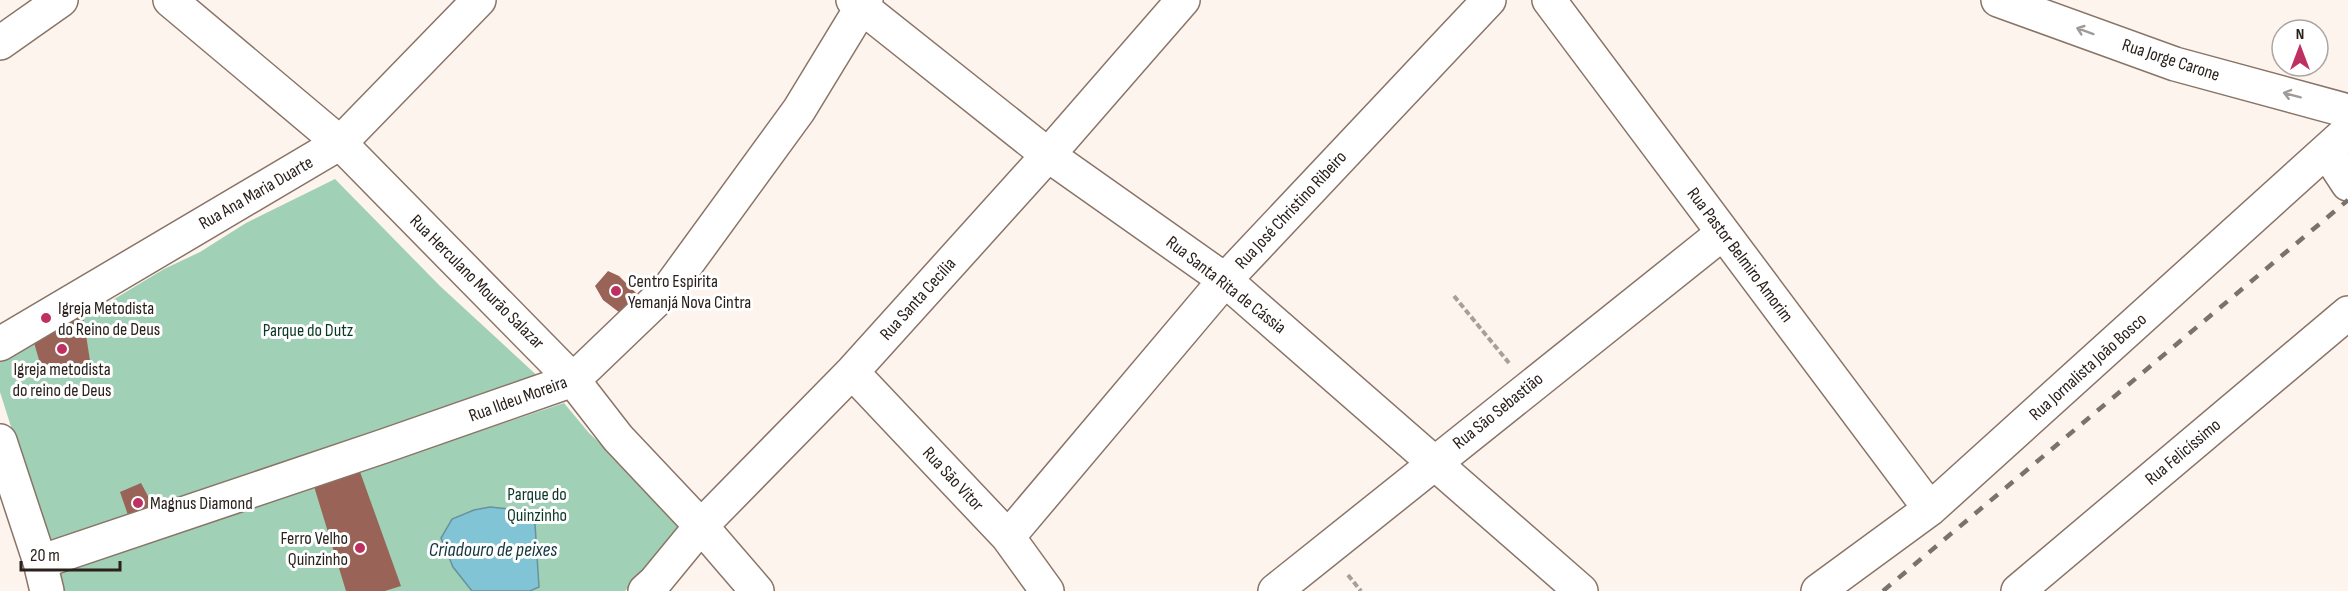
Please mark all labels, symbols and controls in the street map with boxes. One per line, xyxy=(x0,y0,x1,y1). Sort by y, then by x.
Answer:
north arrow xyxy=(2270,18,2330,78)
one-way arrow xyxy=(2076,25,2095,36)
text: N xyxy=(2296,25,2304,44)
street label: Rua Jorge Carone xyxy=(2120,34,2222,86)
one-way arrow xyxy=(2282,89,2301,100)
street label: Rua José Christino Ribeiro xyxy=(1231,147,1351,273)
street label: Rua Ana Maria Duarte xyxy=(195,152,317,234)
street label: Rua Pastor Belmiro Amorim xyxy=(1683,184,1797,326)
street label: Rua Herculano Mourão Salazar xyxy=(405,210,549,354)
street label: Rua Santa Rita de Cássia xyxy=(1162,232,1290,338)
street label: Rua Santa Cecília xyxy=(876,253,961,345)
place label: Centro Espirita Yemanjá Nova Cintra xyxy=(628,271,751,313)
marker: Centro Espirita Yemanjá Nova Cintra xyxy=(609,284,623,298)
place label: Igreja Metodista do Reino de Deus xyxy=(58,298,160,340)
street label: Rua Jornalista João Bosco xyxy=(2025,309,2151,425)
marker: Igreja Metodista do Reino de Deus xyxy=(39,311,53,325)
park label: Parque do Dutz xyxy=(263,320,354,341)
marker: Igreja metodista do reino de Deus xyxy=(55,342,69,356)
place label: Igreja metodista do reino de Deus xyxy=(12,359,112,401)
street label: Rua São Sebastião xyxy=(1449,368,1547,454)
street label: Rua Ildeu Moreira xyxy=(466,371,570,427)
street label: Rua Felicíssimo xyxy=(2141,414,2225,490)
street label: Rua São Vitor xyxy=(918,443,988,515)
park label: Parque do Quinzinho xyxy=(507,484,567,526)
place label: Magnus Diamond xyxy=(150,493,253,514)
marker: Magnus Diamond xyxy=(131,496,145,510)
place label: Ferro Velho Quinzinho xyxy=(281,528,348,570)
scale bar xyxy=(21,534,120,572)
water label: Criadouro de peixes xyxy=(429,538,557,562)
marker: Ferro Velho Quinzinho xyxy=(353,541,367,555)
text: 20 m xyxy=(30,545,60,566)

